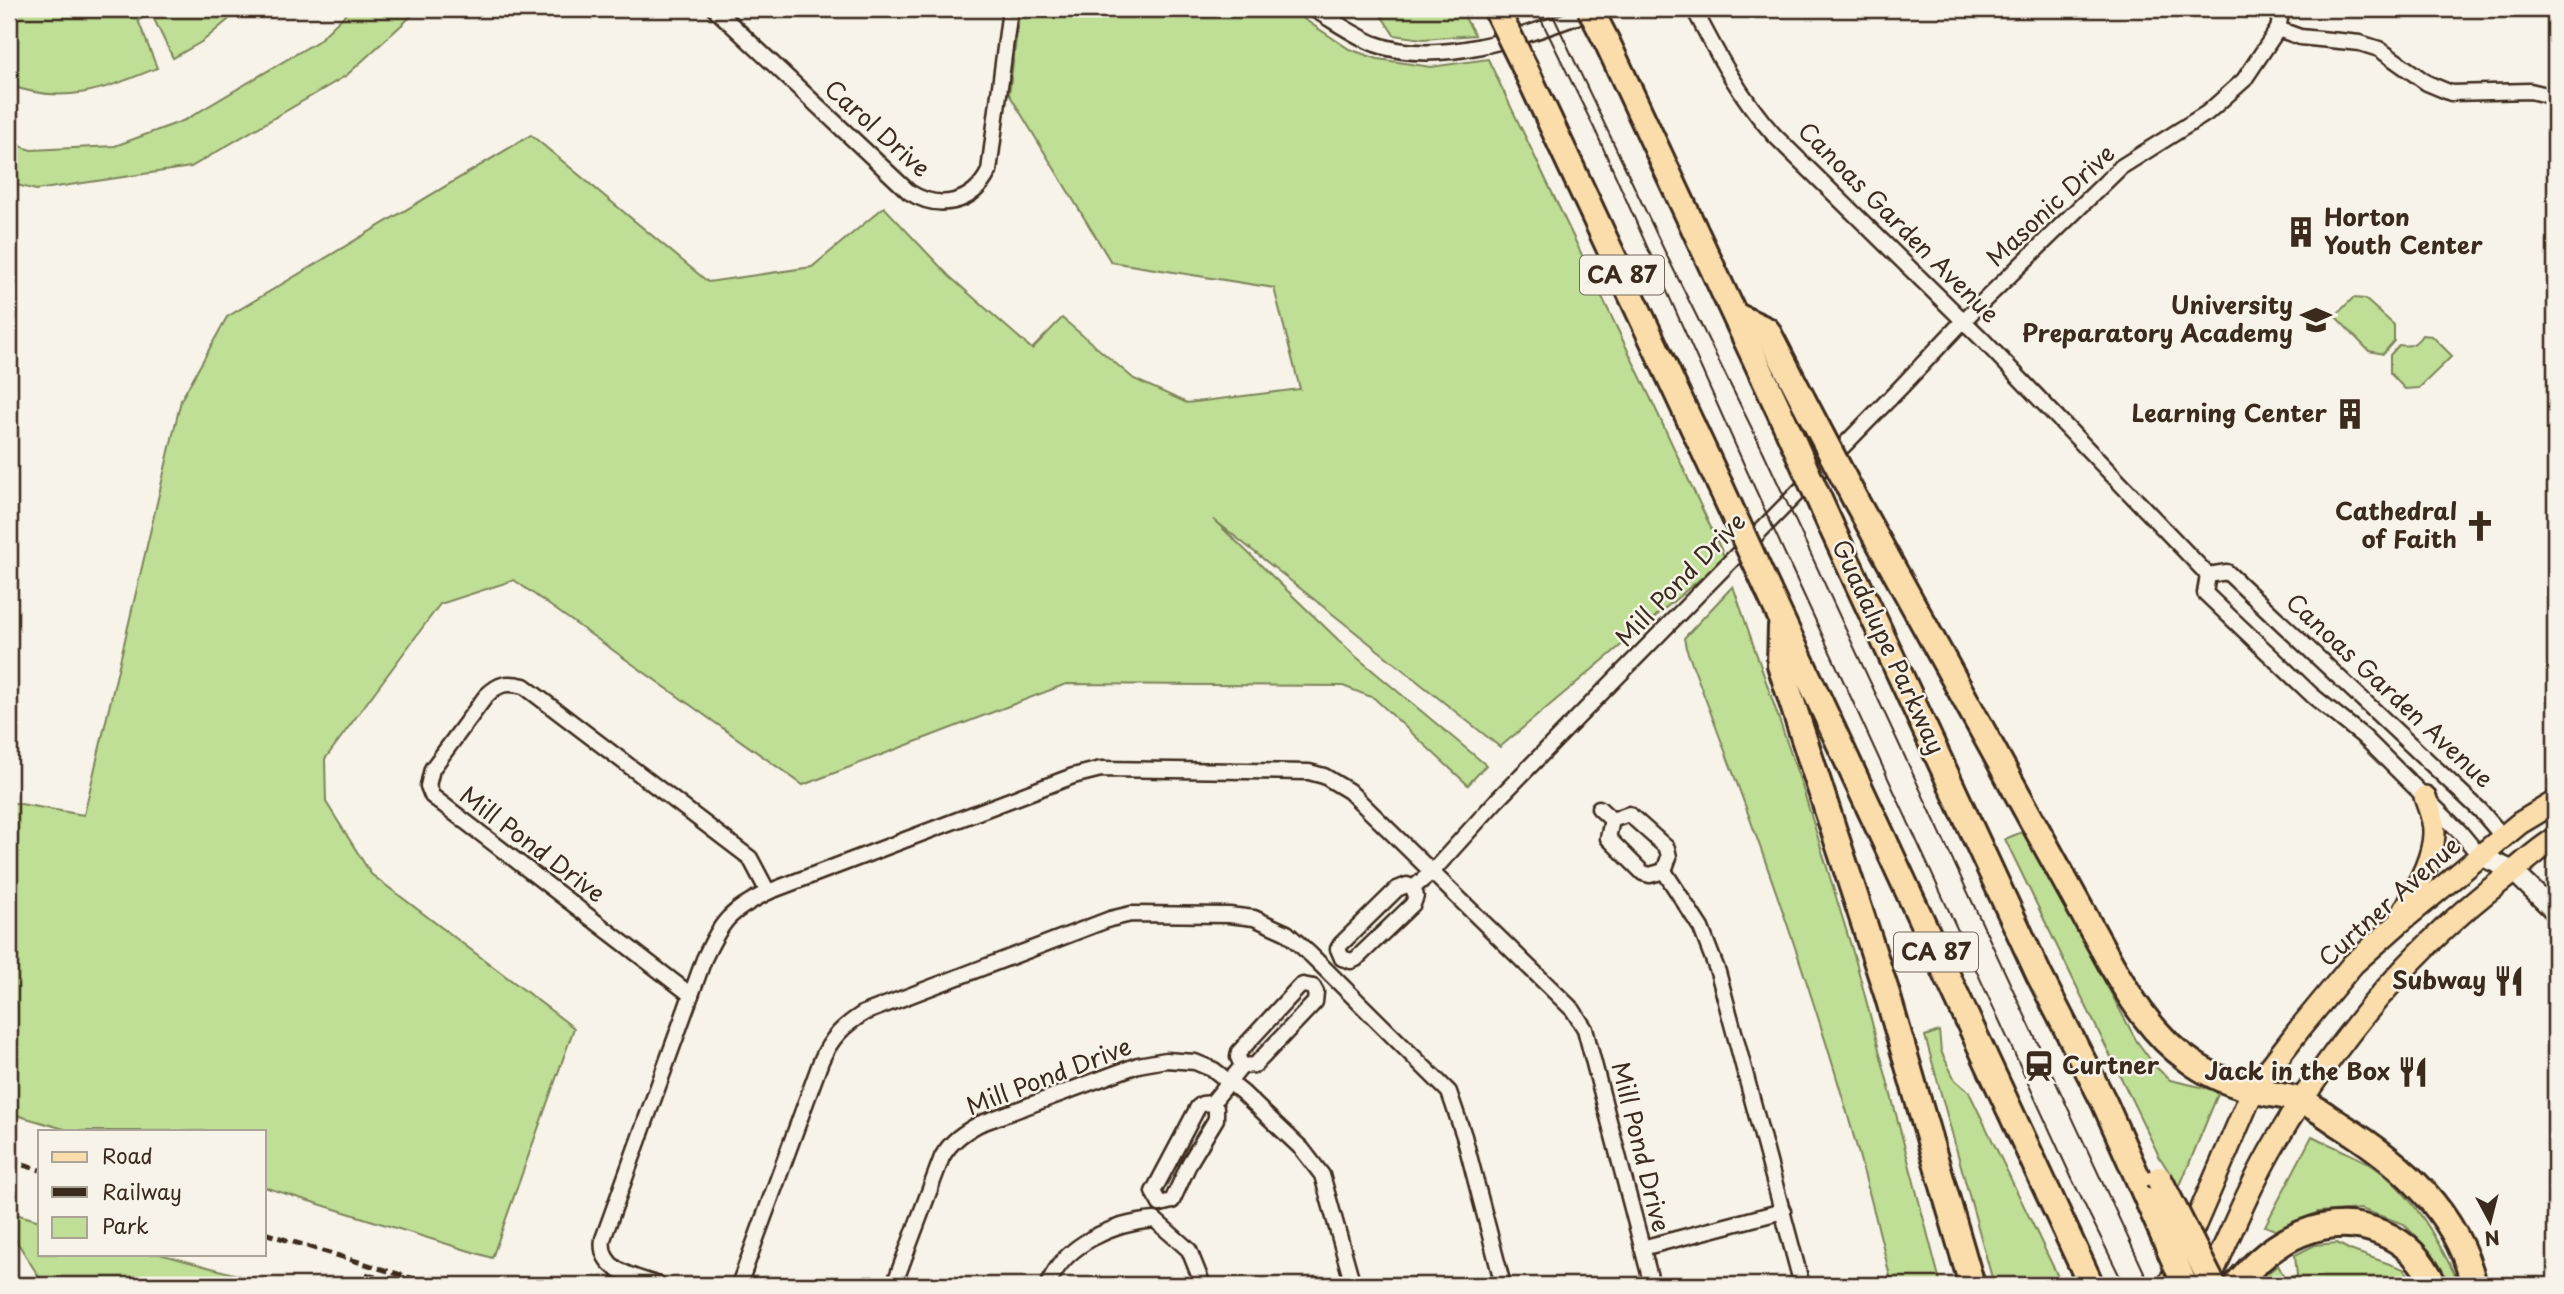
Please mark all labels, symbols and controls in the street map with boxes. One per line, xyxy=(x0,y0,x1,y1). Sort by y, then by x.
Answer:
street label: Carol Drive xyxy=(817,70,939,185)
street label: Canoas Garden Avenue xyxy=(1791,113,2008,330)
street label: Masonic Drive xyxy=(1977,135,2122,274)
place label: Horton Youth Center xyxy=(2324,198,2483,262)
building icon: Horton Youth Center xyxy=(2284,215,2318,249)
road number: CA 87 xyxy=(1580,256,1664,294)
place label: University Preparatory Academy xyxy=(2022,286,2293,350)
school or university icon: University Preparatory Academy xyxy=(2299,303,2333,337)
place label: Learning Center xyxy=(2132,394,2328,430)
building icon: Learning Center xyxy=(2333,397,2367,431)
place label: Cathedral of Faith xyxy=(2335,492,2457,556)
street label: Mill Pond Drive xyxy=(1606,503,1753,654)
church icon: Cathedral of Faith xyxy=(2463,509,2497,543)
street label: Guadalupe Parkway xyxy=(1824,533,1955,760)
street label: Canoas Garden Avenue xyxy=(2279,584,2502,795)
street label: Mill Pond Drive xyxy=(453,777,614,910)
street label: Curtner Avenue xyxy=(2310,827,2468,974)
road number: CA 87 xyxy=(1894,932,1978,972)
place label: Subway xyxy=(2392,961,2486,997)
restaurant icon: Subway xyxy=(2492,964,2526,998)
street label: Mill Pond Drive xyxy=(961,1027,1136,1123)
place label: Curtner xyxy=(2062,1046,2160,1082)
station icon: Curtner xyxy=(2022,1049,2056,1083)
place label: Jack in the Box xyxy=(2205,1052,2390,1088)
restaurant icon: Jack in the Box xyxy=(2396,1055,2430,1089)
street label: Mill Pond Drive xyxy=(1603,1058,1680,1235)
legend xyxy=(38,1130,266,1256)
text: Road xyxy=(102,1139,153,1171)
text: Railway xyxy=(102,1175,182,1207)
north arrow xyxy=(2456,1186,2526,1256)
text: Park xyxy=(102,1209,149,1241)
text: N xyxy=(2483,1224,2501,1254)

